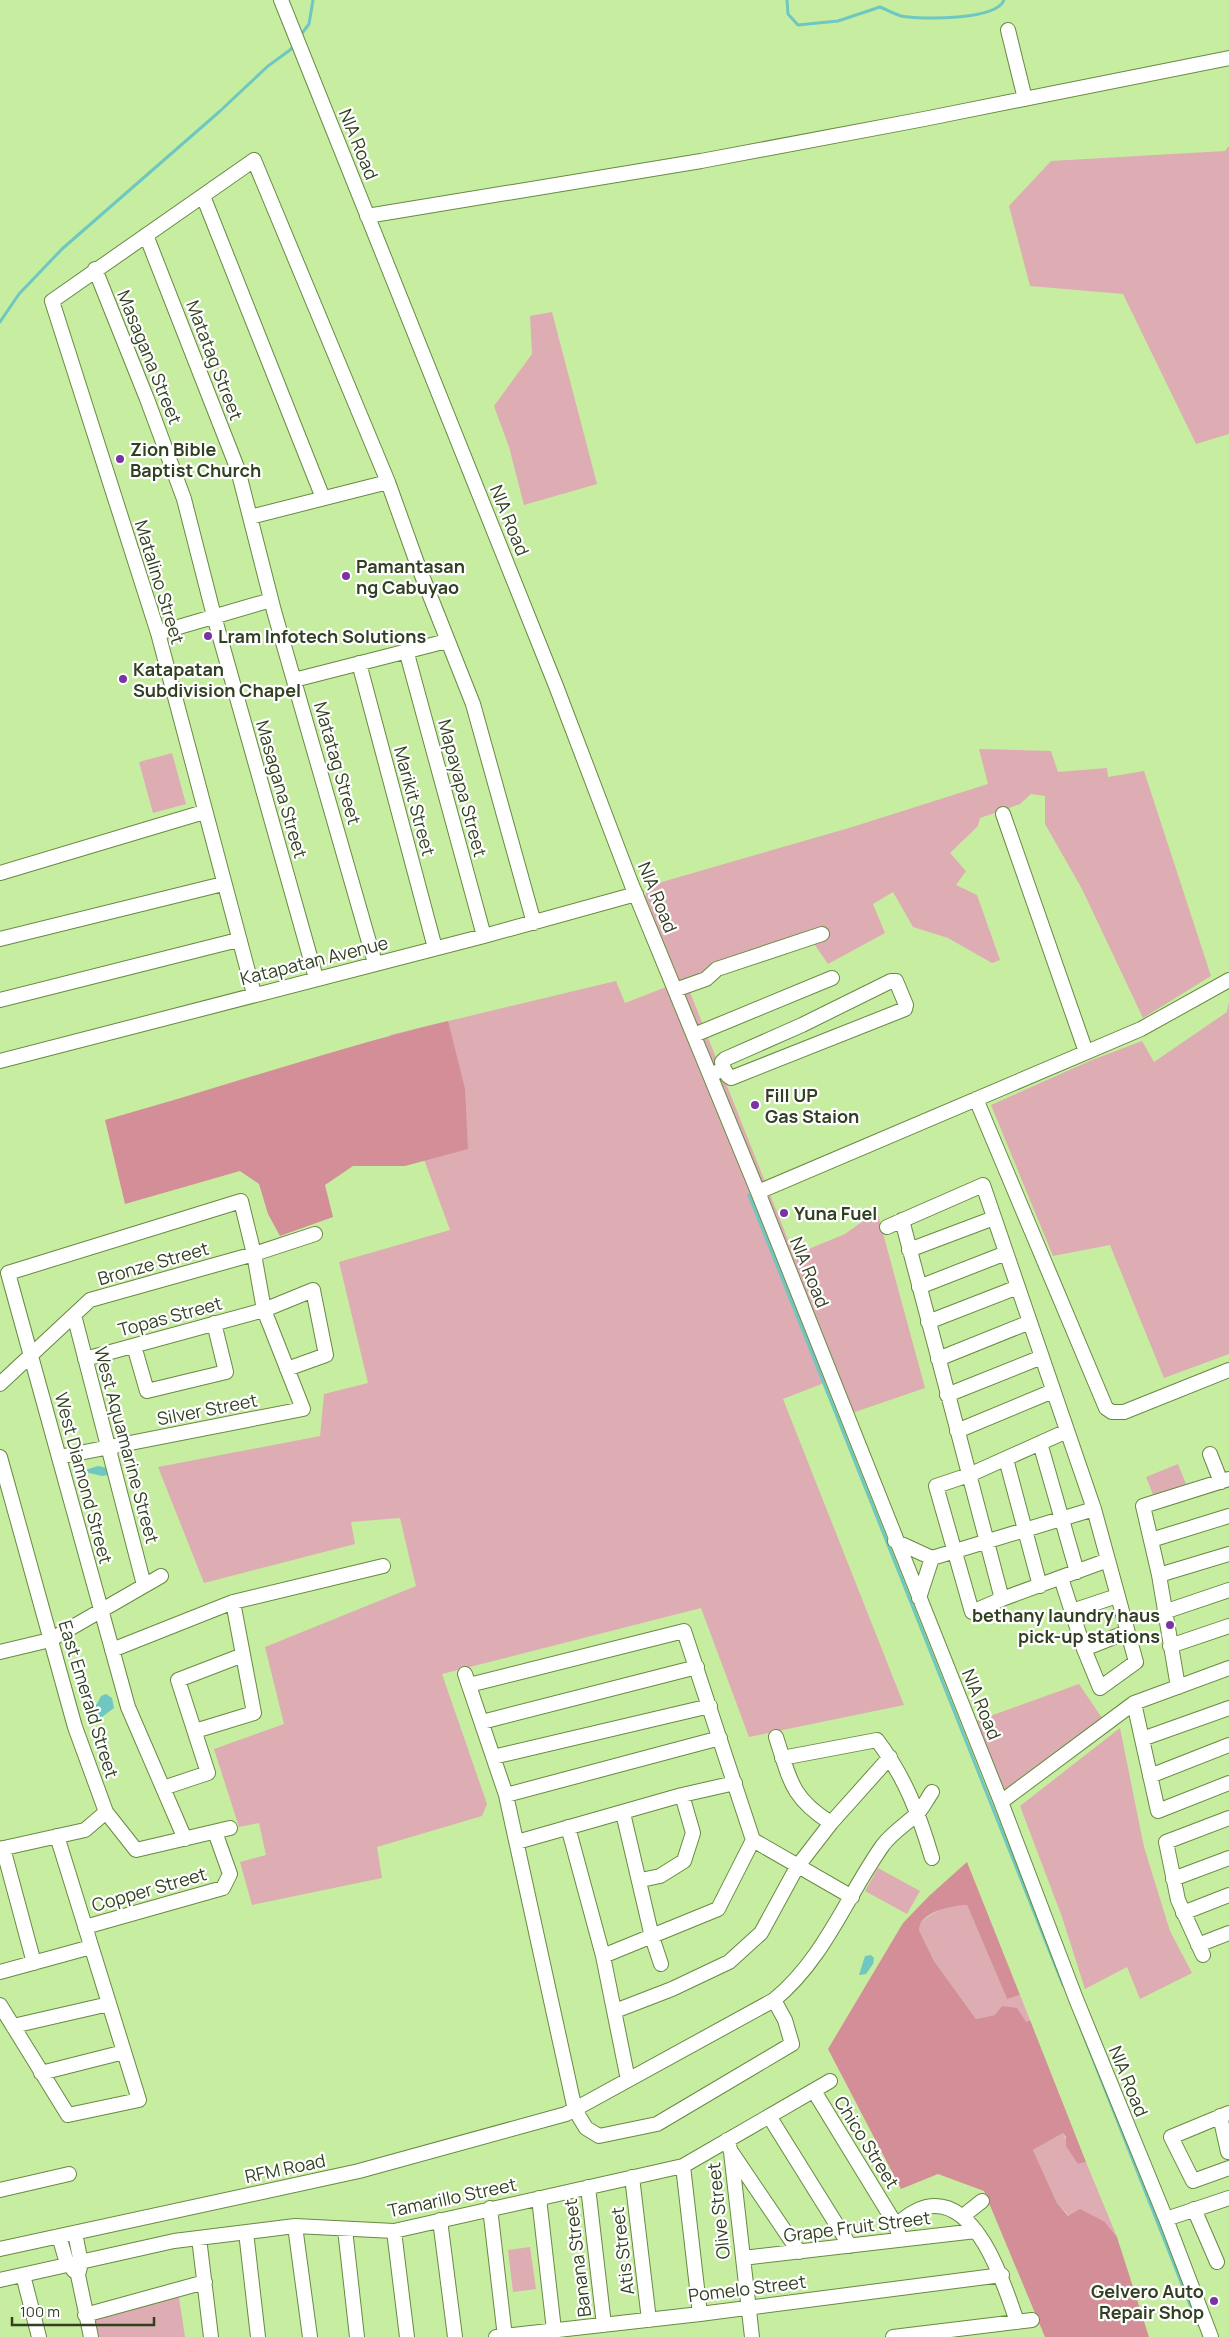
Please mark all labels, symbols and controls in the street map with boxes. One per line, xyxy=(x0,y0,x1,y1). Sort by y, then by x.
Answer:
street label: NIA Road xyxy=(334,105,384,183)
street label: Masagana Street xyxy=(112,286,188,428)
street label: Matatag Street xyxy=(181,297,249,423)
place label: Zion Bible Baptist Church xyxy=(130,437,261,482)
marker: Zion Bible Baptist Church xyxy=(114,453,126,465)
street label: NIA Road xyxy=(485,481,535,559)
street label: Matalino Street xyxy=(130,517,190,647)
place label: Pamantasan ng Cabuyao xyxy=(356,554,465,599)
marker: Pamantasan ng Cabuyao xyxy=(340,570,352,582)
place label: Lram Infotech Solutions xyxy=(218,624,426,648)
marker: Lram Infotech Solutions xyxy=(202,630,214,642)
place label: Katapatan Subdivision Chapel xyxy=(133,657,301,702)
marker: Katapatan Subdivision Chapel xyxy=(117,673,129,685)
street label: Matatag Street xyxy=(309,699,367,827)
street label: Masagana Street xyxy=(251,717,313,861)
street label: Mapayapa Street xyxy=(433,717,493,859)
street label: Marikit Street xyxy=(389,743,441,859)
street label: NIA Road xyxy=(633,858,683,936)
street label: Katapatan Avenue xyxy=(238,930,390,990)
place label: Fill UP Gas Staion xyxy=(765,1083,859,1128)
marker: Fill UP Gas Staion xyxy=(749,1099,761,1111)
place label: Yuna Fuel xyxy=(794,1201,877,1225)
marker: Yuna Fuel xyxy=(778,1207,790,1219)
street label: NIA Road xyxy=(785,1233,835,1311)
street label: Bronze Street xyxy=(95,1236,211,1290)
street label: Topas Street xyxy=(115,1291,225,1341)
street label: West Aquamarine Street xyxy=(89,1344,165,1546)
street label: Silver Street xyxy=(155,1388,259,1430)
street label: West Diamond Street xyxy=(50,1390,118,1566)
place label: bethany laundry haus pick-up stations xyxy=(972,1603,1160,1648)
street label: East Emerald Street xyxy=(54,1617,124,1781)
marker: bethany laundry haus pick-up stations xyxy=(1164,1619,1176,1631)
street label: NIA Road xyxy=(957,1665,1007,1743)
street label: Copper Street xyxy=(89,1861,209,1917)
street label: NIA Road xyxy=(1104,2042,1154,2120)
street label: Chico Street xyxy=(829,2091,905,2193)
street label: RFM Road xyxy=(242,2148,328,2188)
street label: Olive Street xyxy=(701,2161,735,2261)
street label: Tamarillo Street xyxy=(385,2172,519,2222)
street label: Banana Street xyxy=(558,2198,596,2318)
street label: Grape Fruit Street xyxy=(782,2205,932,2247)
street label: Atis Street xyxy=(605,2206,639,2296)
street label: Pomelo Street xyxy=(687,2269,807,2307)
place label: Gelvero Auto Repair Shop xyxy=(1091,2279,1204,2324)
scale bar xyxy=(12,2294,155,2326)
marker: Gelvero Auto Repair Shop xyxy=(1208,2295,1220,2307)
text: 100 m xyxy=(20,2301,60,2322)

